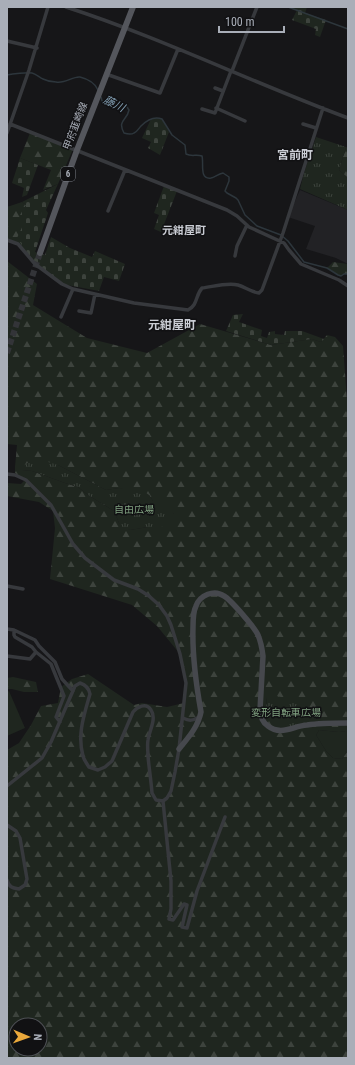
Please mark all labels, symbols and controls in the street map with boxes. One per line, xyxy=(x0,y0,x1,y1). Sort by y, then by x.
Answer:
scale bar xyxy=(219,8,284,34)
text: 100 m xyxy=(225,15,255,29)
water label: 藤川 xyxy=(101,93,128,115)
street label: 甲府韮崎線 xyxy=(61,101,89,151)
district label: 宮前町 xyxy=(277,148,313,162)
road number: 6 xyxy=(61,167,75,181)
district label: 元紺屋町 xyxy=(162,224,206,237)
district label: 元紺屋町 xyxy=(148,318,196,332)
park label: 自由広場 xyxy=(114,504,154,515)
park label: 変形自転車広場 xyxy=(251,707,321,718)
north arrow xyxy=(8,1017,48,1057)
text: N xyxy=(31,1034,44,1041)

